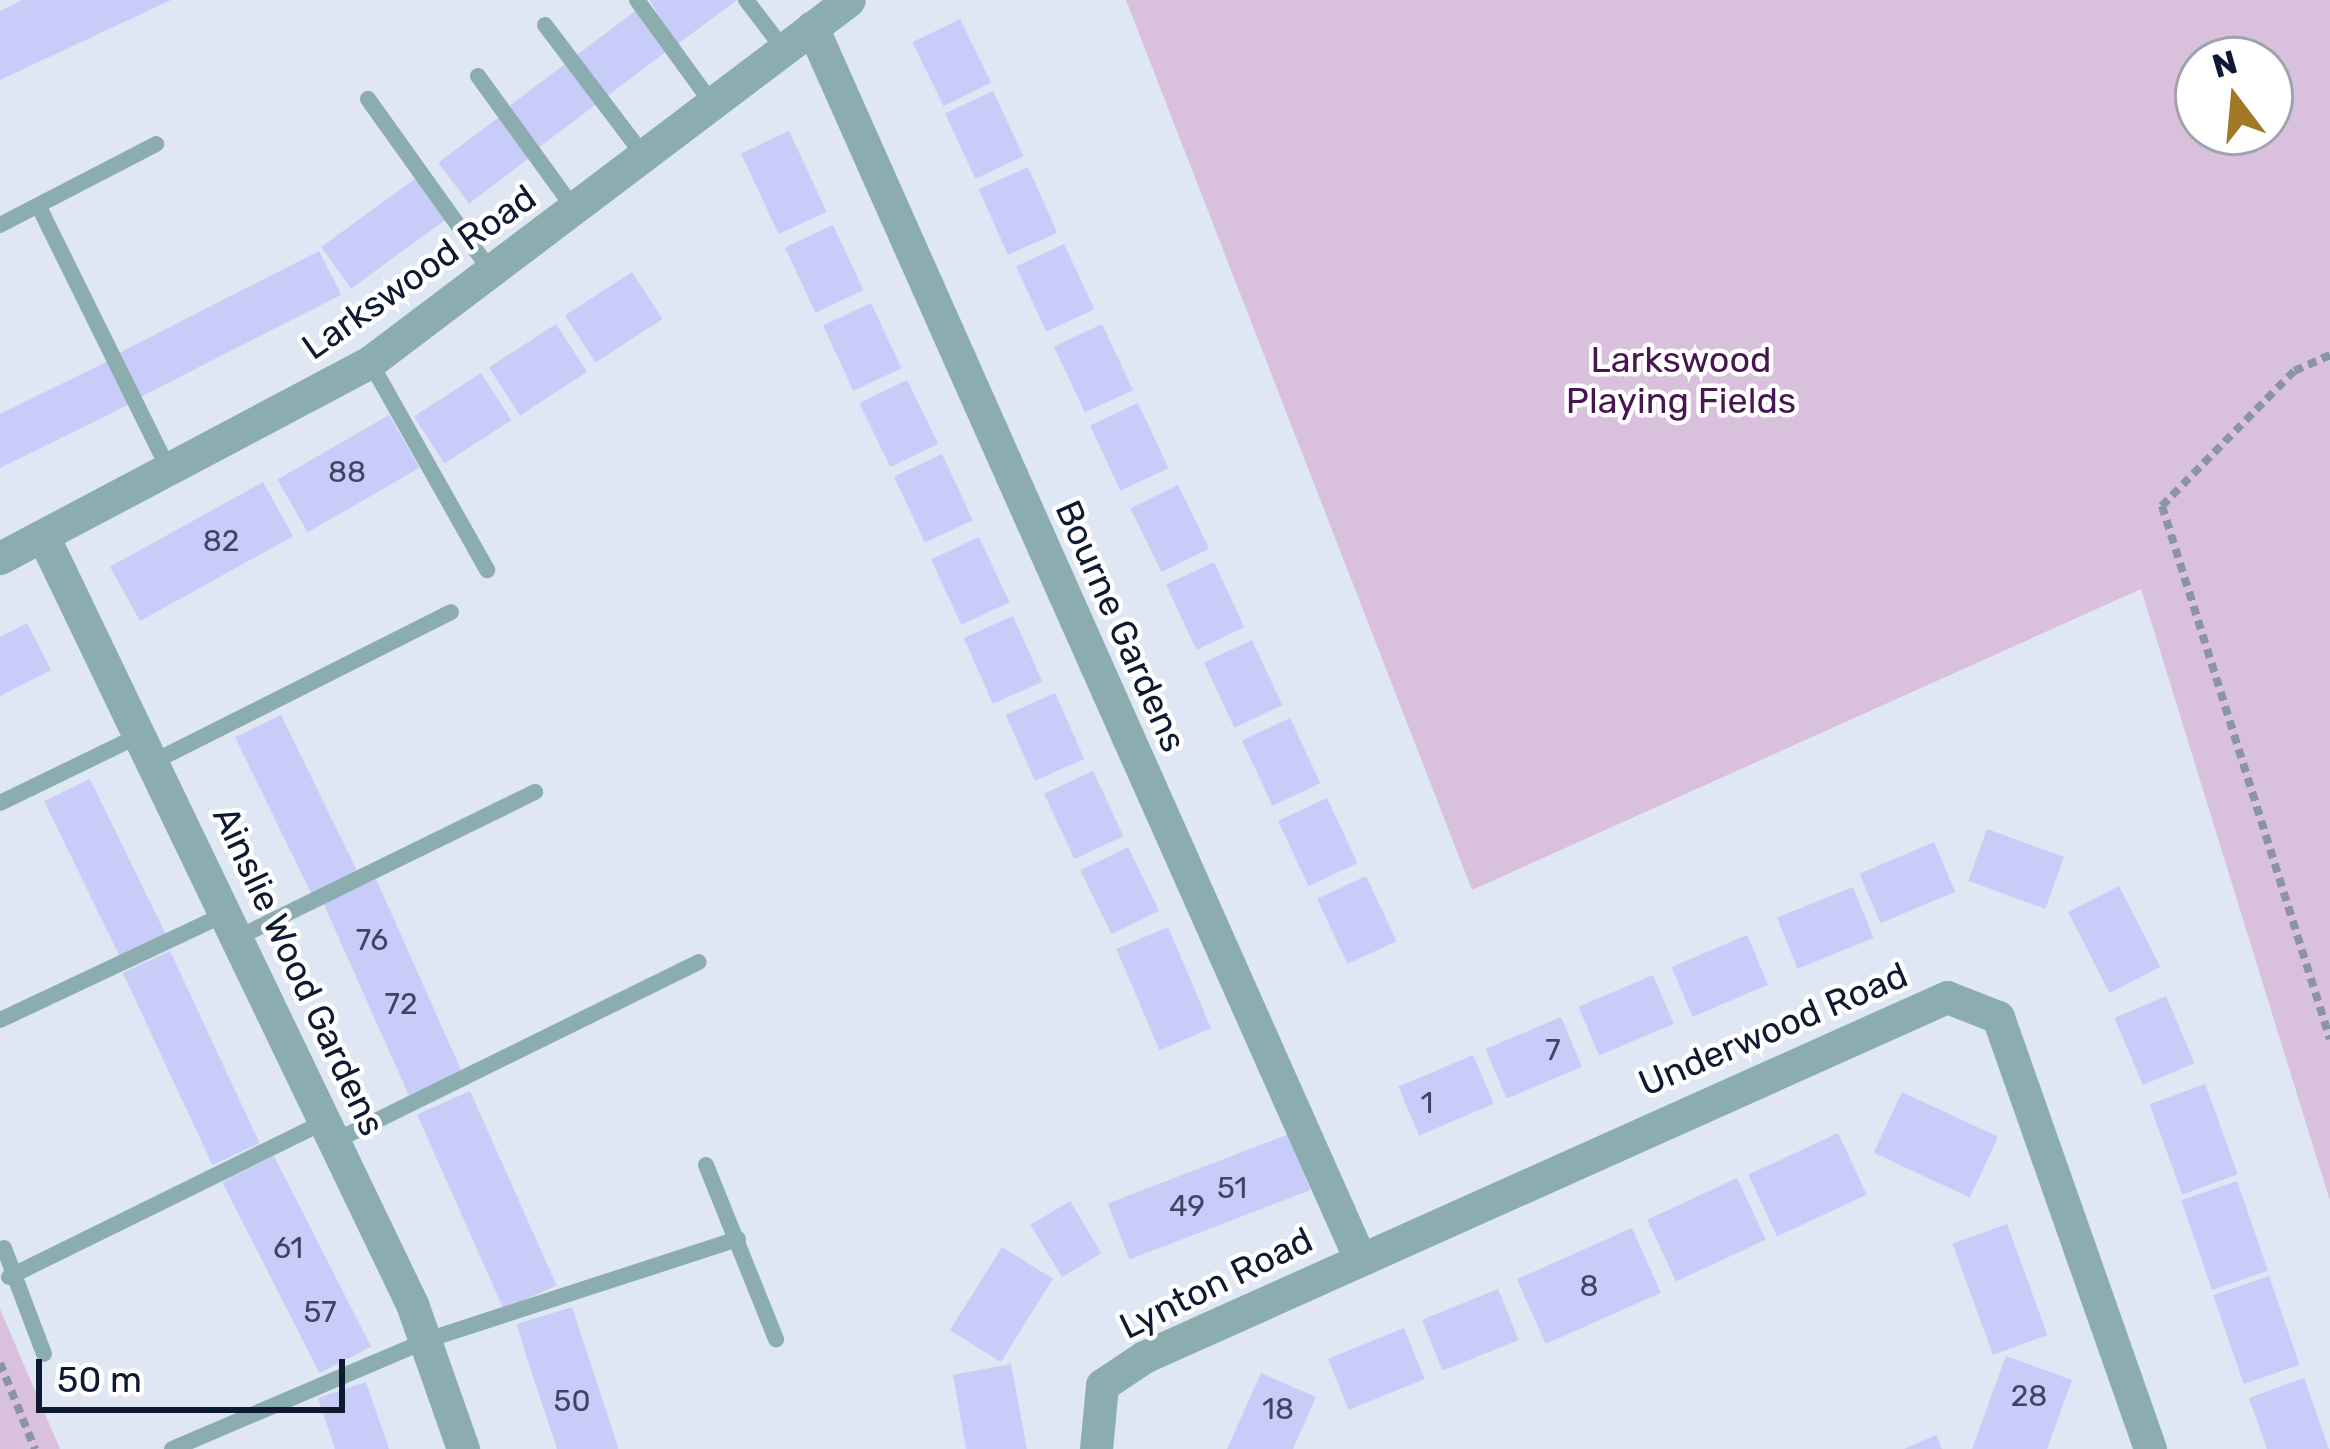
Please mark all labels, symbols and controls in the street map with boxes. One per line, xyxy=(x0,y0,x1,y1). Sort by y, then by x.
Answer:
north arrow xyxy=(2174,36,2294,156)
text: N xyxy=(2208,42,2242,86)
street label: Larkswood Road xyxy=(294,175,544,369)
park label: Larkswood Playing Fields xyxy=(1566,337,1796,422)
house number: 88 xyxy=(328,454,366,490)
street label: Bourne Gardens xyxy=(1046,494,1196,758)
house number: 82 xyxy=(203,523,239,559)
street label: Ainslie Wood Gardens xyxy=(204,799,394,1143)
house number: 76 xyxy=(356,922,388,958)
street label: Underwood Road xyxy=(1632,953,1914,1105)
house number: 72 xyxy=(385,986,417,1022)
house number: 7 xyxy=(1545,1032,1561,1068)
house number: 1 xyxy=(1421,1085,1433,1121)
house number: 51 xyxy=(1217,1170,1247,1206)
house number: 49 xyxy=(1169,1188,1205,1224)
street label: Lynton Road xyxy=(1113,1218,1319,1348)
house number: 61 xyxy=(273,1230,303,1266)
house number: 8 xyxy=(1579,1268,1599,1304)
house number: 57 xyxy=(303,1294,337,1330)
scale bar xyxy=(42,1335,351,1409)
text: 50 m xyxy=(57,1358,142,1401)
house number: 28 xyxy=(2011,1378,2047,1414)
house number: 50 xyxy=(554,1383,590,1419)
house number: 18 xyxy=(1262,1391,1294,1427)

